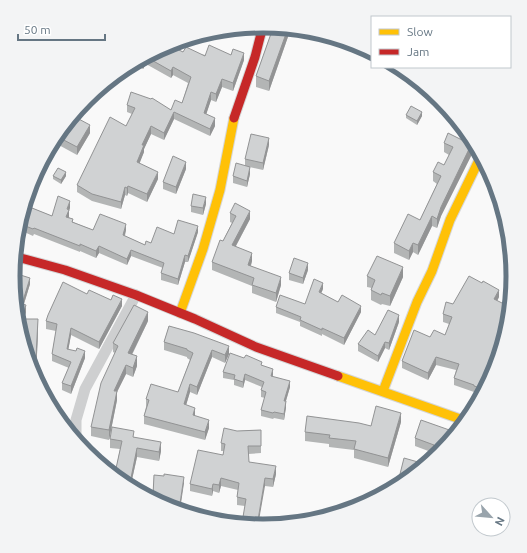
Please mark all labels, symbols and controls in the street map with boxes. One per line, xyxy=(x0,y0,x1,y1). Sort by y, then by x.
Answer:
scale bar xyxy=(18,16,105,42)
legend xyxy=(371,16,511,68)
text: 50 m xyxy=(24,23,51,36)
text: Slow xyxy=(407,25,433,38)
text: Jam xyxy=(407,45,429,58)
north arrow xyxy=(471,497,511,537)
text: N xyxy=(493,515,507,528)

